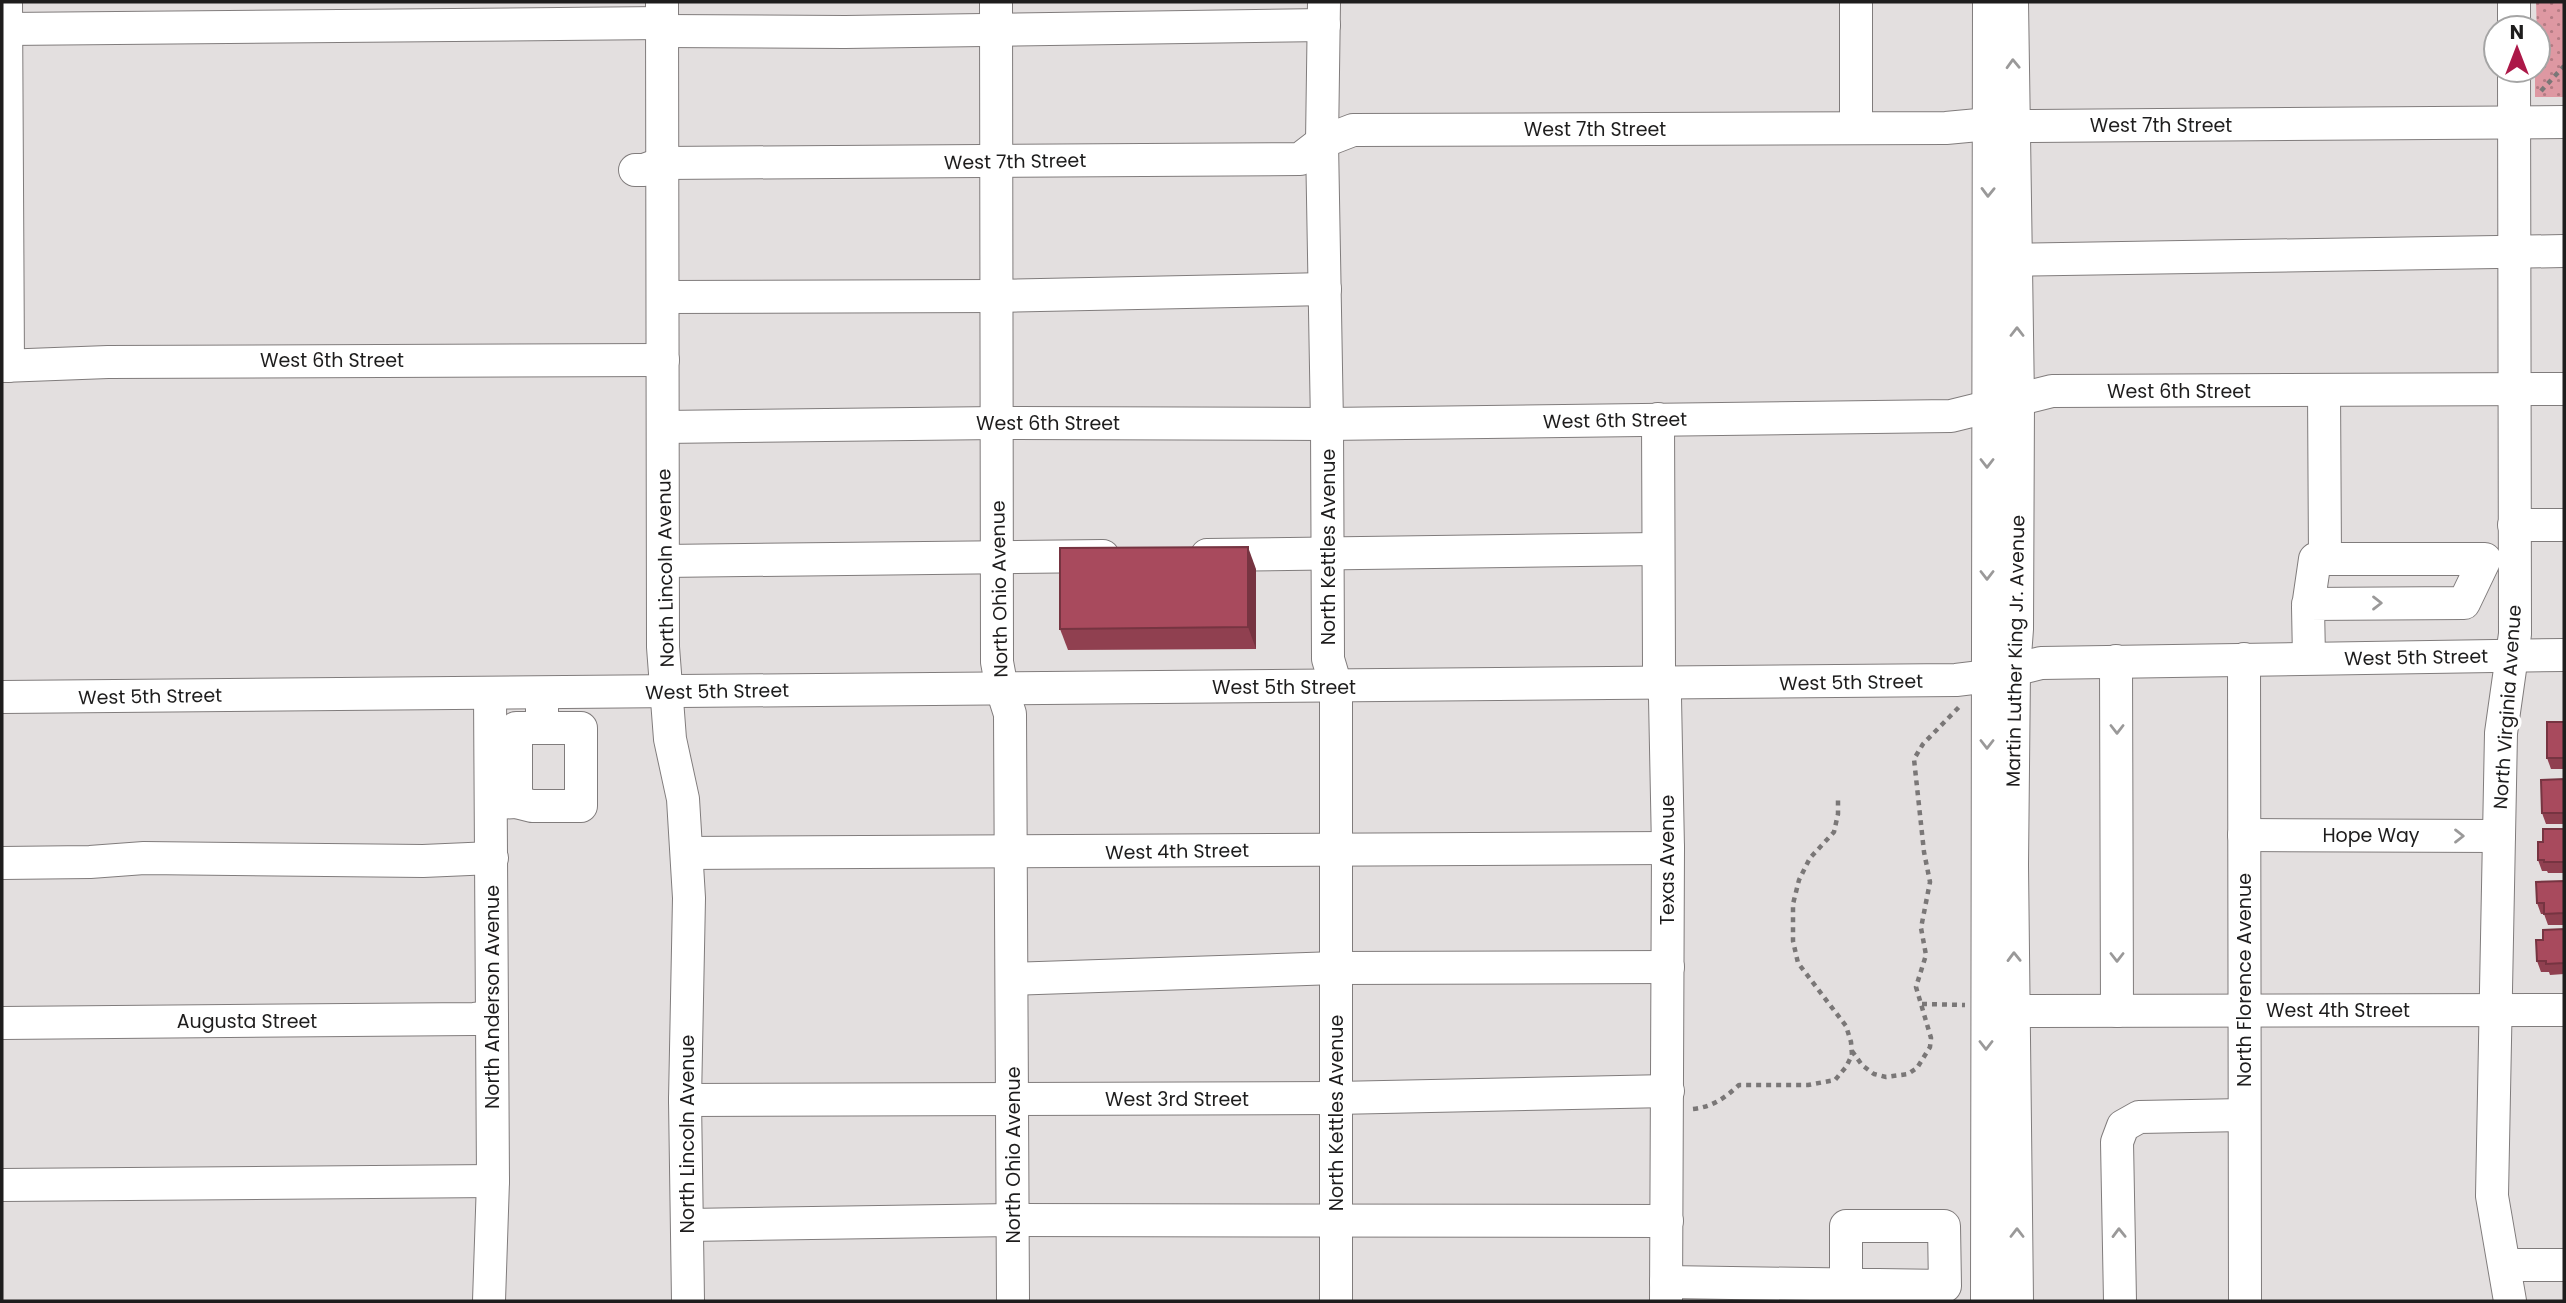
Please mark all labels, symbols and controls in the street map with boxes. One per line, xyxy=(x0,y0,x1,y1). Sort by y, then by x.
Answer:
north arrow xyxy=(2482,14,2552,84)
text: N xyxy=(2510,19,2524,46)
one-way arrow xyxy=(2006,58,2021,69)
street label: West 7th Street xyxy=(2090,112,2232,139)
street label: West 7th Street xyxy=(1524,116,1666,143)
street label: West 7th Street xyxy=(944,147,1087,176)
one-way arrow xyxy=(1980,188,1996,198)
one-way arrow xyxy=(2010,326,2025,337)
street label: West 6th Street xyxy=(260,347,404,374)
street label: West 6th Street xyxy=(2107,378,2251,405)
street label: West 6th Street xyxy=(1543,406,1687,435)
street label: West 6th Street xyxy=(976,410,1120,437)
street label: North Kettles Avenue xyxy=(1315,449,1342,645)
one-way arrow xyxy=(1979,459,1995,469)
street label: North Lincoln Avenue xyxy=(650,468,681,668)
street label: North Ohio Avenue xyxy=(984,500,1015,678)
street label: Martin Luther King Jr. Avenue xyxy=(2000,515,2031,787)
one-way arrow xyxy=(1979,570,1995,581)
one-way arrow xyxy=(2372,595,2382,611)
street label: North Virginia Avenue xyxy=(2487,604,2528,810)
street label: West 5th Street xyxy=(2344,643,2488,672)
street label: West 5th Street xyxy=(1779,668,1923,697)
street label: West 5th Street xyxy=(1212,674,1356,701)
street label: West 5th Street xyxy=(645,677,789,706)
street label: West 5th Street xyxy=(78,682,222,711)
one-way arrow xyxy=(2109,724,2125,735)
one-way arrow xyxy=(1979,740,1995,750)
street label: Texas Avenue xyxy=(1654,795,1681,925)
street label: Hope Way xyxy=(2322,822,2420,849)
one-way arrow xyxy=(2454,828,2465,844)
street label: West 4th Street xyxy=(1105,837,1249,866)
street label: North Florence Avenue xyxy=(2231,873,2258,1087)
street label: North Anderson Avenue xyxy=(479,885,506,1109)
one-way arrow xyxy=(2006,951,2022,961)
one-way arrow xyxy=(2109,952,2125,962)
street label: West 4th Street xyxy=(2266,997,2410,1024)
street label: Augusta Street xyxy=(177,1008,317,1035)
street label: North Kettles Avenue xyxy=(1323,1015,1350,1211)
street label: North Lincoln Avenue xyxy=(674,1035,701,1233)
one-way arrow xyxy=(1978,1041,1994,1051)
street label: North Ohio Avenue xyxy=(1000,1066,1027,1244)
street label: West 3rd Street xyxy=(1105,1086,1249,1113)
one-way arrow xyxy=(2009,1227,2025,1238)
one-way arrow xyxy=(2111,1227,2126,1238)

